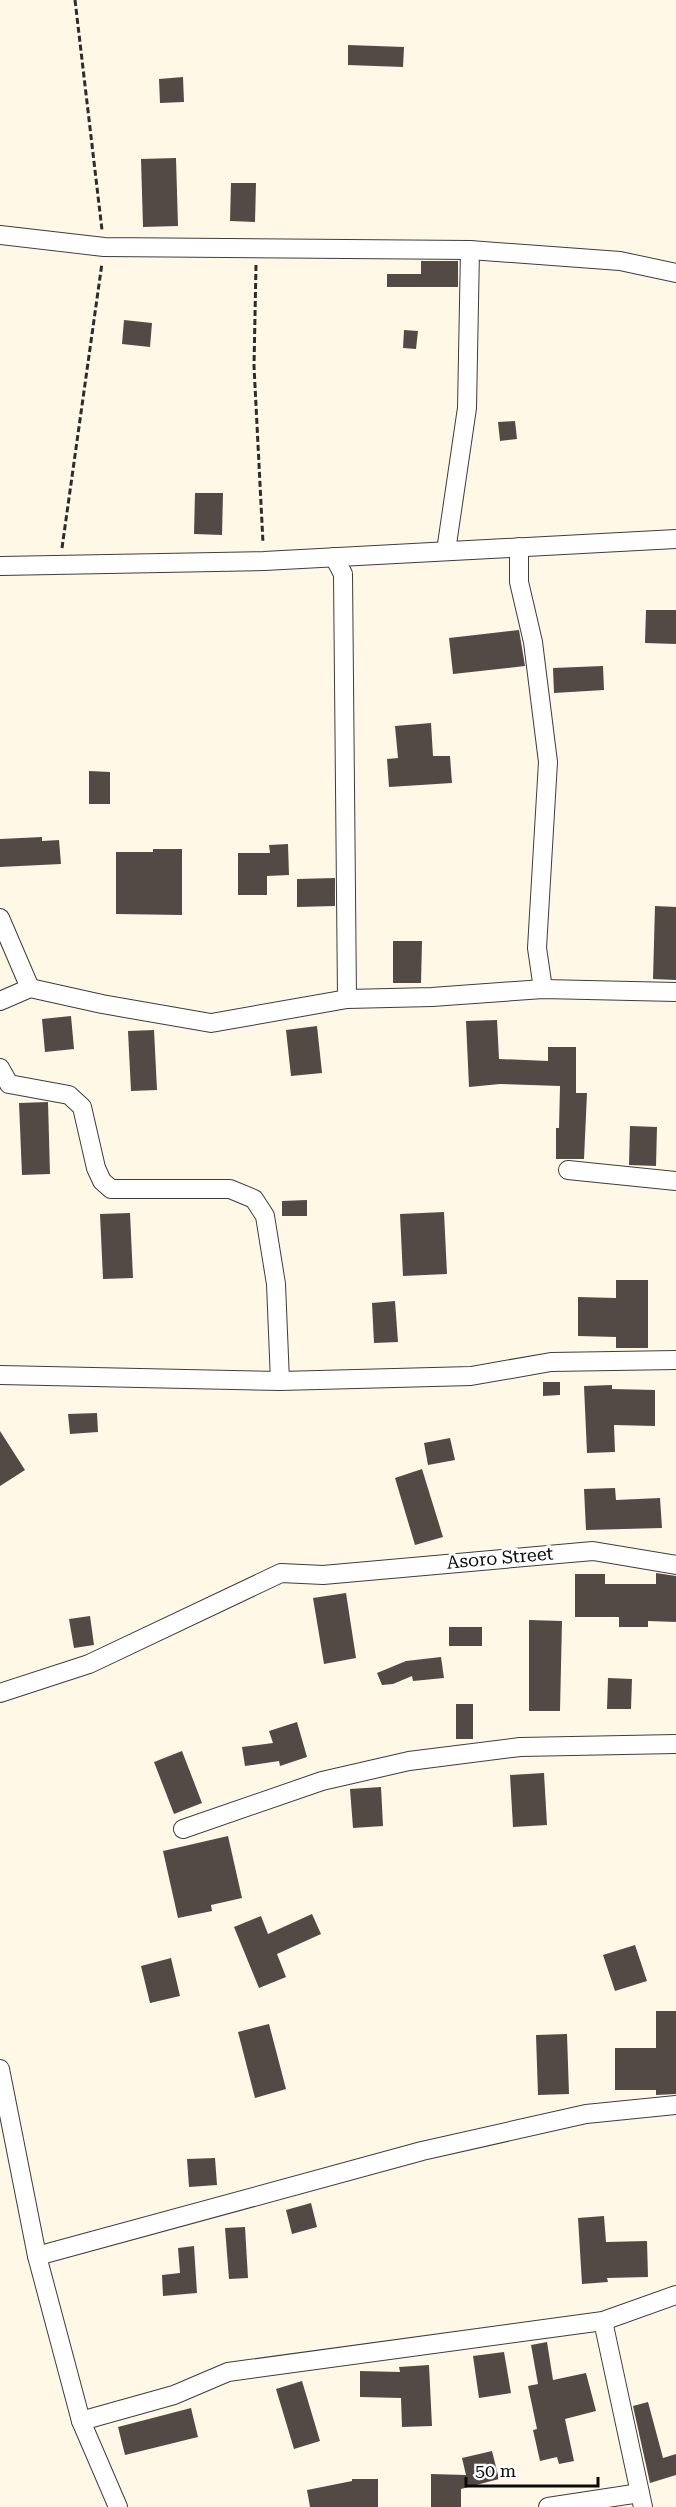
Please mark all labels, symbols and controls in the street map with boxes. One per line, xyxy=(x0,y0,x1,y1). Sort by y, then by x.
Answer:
street label: Asoro Street xyxy=(446,1542,554,1573)
scale bar xyxy=(466,2450,598,2488)
text: 50 m xyxy=(475,2460,516,2481)

